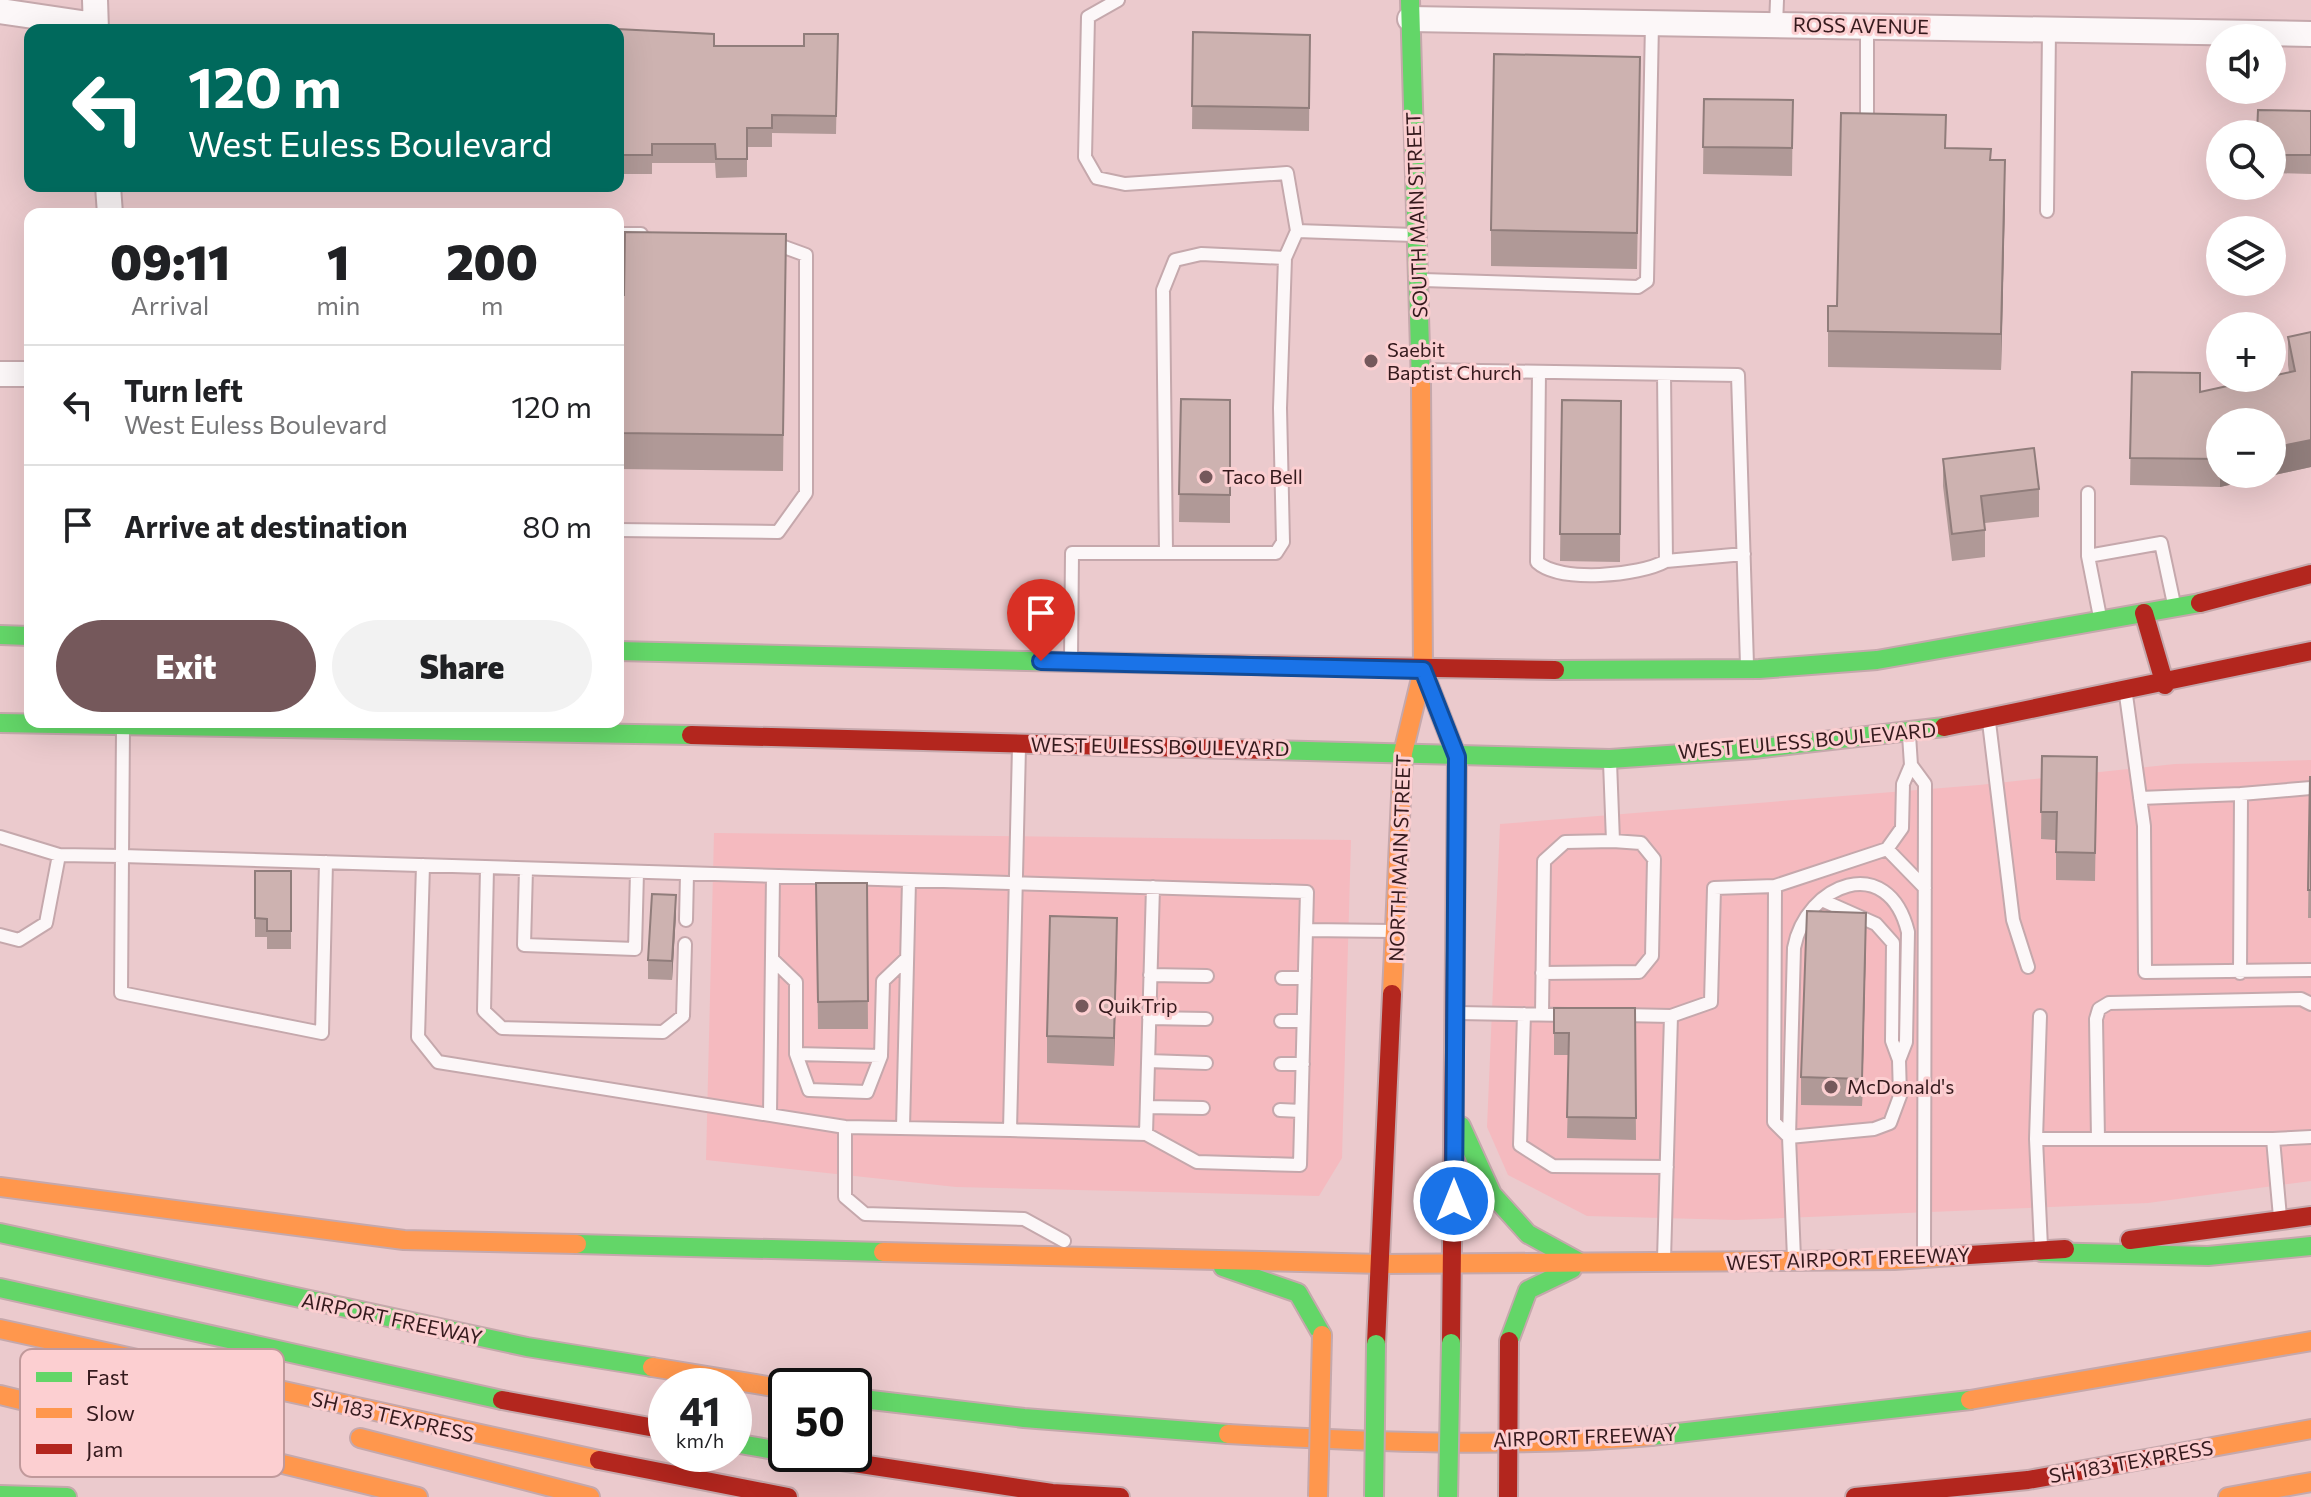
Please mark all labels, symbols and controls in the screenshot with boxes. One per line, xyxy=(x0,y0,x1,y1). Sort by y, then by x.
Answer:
street label: ROSS AVENUE xyxy=(1793,12,1929,38)
map controls xyxy=(2206,24,2286,488)
button: sound xyxy=(2206,24,2286,104)
text: 120 m xyxy=(188,51,342,120)
icon: left xyxy=(56,56,160,160)
street label: SOUTH MAIN STREET xyxy=(1400,111,1432,318)
text: West Euless Boulevard xyxy=(188,120,552,164)
button: search xyxy=(2206,120,2286,200)
button: layers xyxy=(2206,216,2286,296)
text: 09:11 xyxy=(110,231,230,290)
text: 1 xyxy=(327,231,349,290)
text: 200 xyxy=(446,231,538,290)
text: Arrival xyxy=(131,289,209,320)
text: min xyxy=(316,289,360,320)
text: m xyxy=(481,289,504,320)
button: + xyxy=(2206,312,2286,392)
place label: Saebit Baptist Church xyxy=(1387,337,1522,384)
marker: Saebit Baptist Church xyxy=(1362,352,1380,370)
text: Turn left xyxy=(124,371,243,408)
icon: left xyxy=(56,383,100,427)
text: 120 m xyxy=(511,387,592,424)
text: West Euless Boulevard xyxy=(124,408,387,439)
button: − xyxy=(2206,408,2286,488)
place label: Taco Bell xyxy=(1222,464,1303,488)
marker: Taco Bell xyxy=(1197,468,1215,486)
icon: arrive xyxy=(56,503,100,547)
text: Arrive at destination xyxy=(124,507,408,544)
text: 80 m xyxy=(522,507,592,544)
pin xyxy=(1007,579,1075,661)
icon: arrive xyxy=(1019,591,1063,635)
button: Exit xyxy=(56,620,316,712)
button: Share xyxy=(332,620,592,712)
street label: WEST EULESS BOULEVARD xyxy=(1677,717,1937,763)
street label: WEST EULESS BOULEVARD xyxy=(1030,732,1290,760)
street label: NORTH MAIN STREET xyxy=(1383,754,1415,962)
place label: QuikTrip xyxy=(1098,993,1178,1017)
marker: QuikTrip xyxy=(1073,997,1091,1015)
place label: McDonald's xyxy=(1847,1074,1954,1098)
marker: McDonald's xyxy=(1822,1078,1840,1096)
position arrow xyxy=(1412,1159,1496,1243)
street label: WEST AIRPORT FREEWAY xyxy=(1725,1242,1970,1274)
street label: AIRPORT FREEWAY xyxy=(300,1287,485,1349)
legend xyxy=(20,1349,284,1477)
text: Fast xyxy=(86,1363,129,1390)
speed limit sign: 50 xyxy=(768,1368,872,1472)
text: 41 xyxy=(679,1385,721,1434)
street label: SH 183 TEXPRESS xyxy=(310,1386,477,1446)
text: Slow xyxy=(86,1399,135,1426)
street label: AIRPORT FREEWAY xyxy=(1493,1421,1677,1451)
text: km/h xyxy=(676,1428,724,1452)
text: Jam xyxy=(86,1435,123,1462)
street label: SH 183 TEXPRESS xyxy=(2047,1435,2215,1487)

